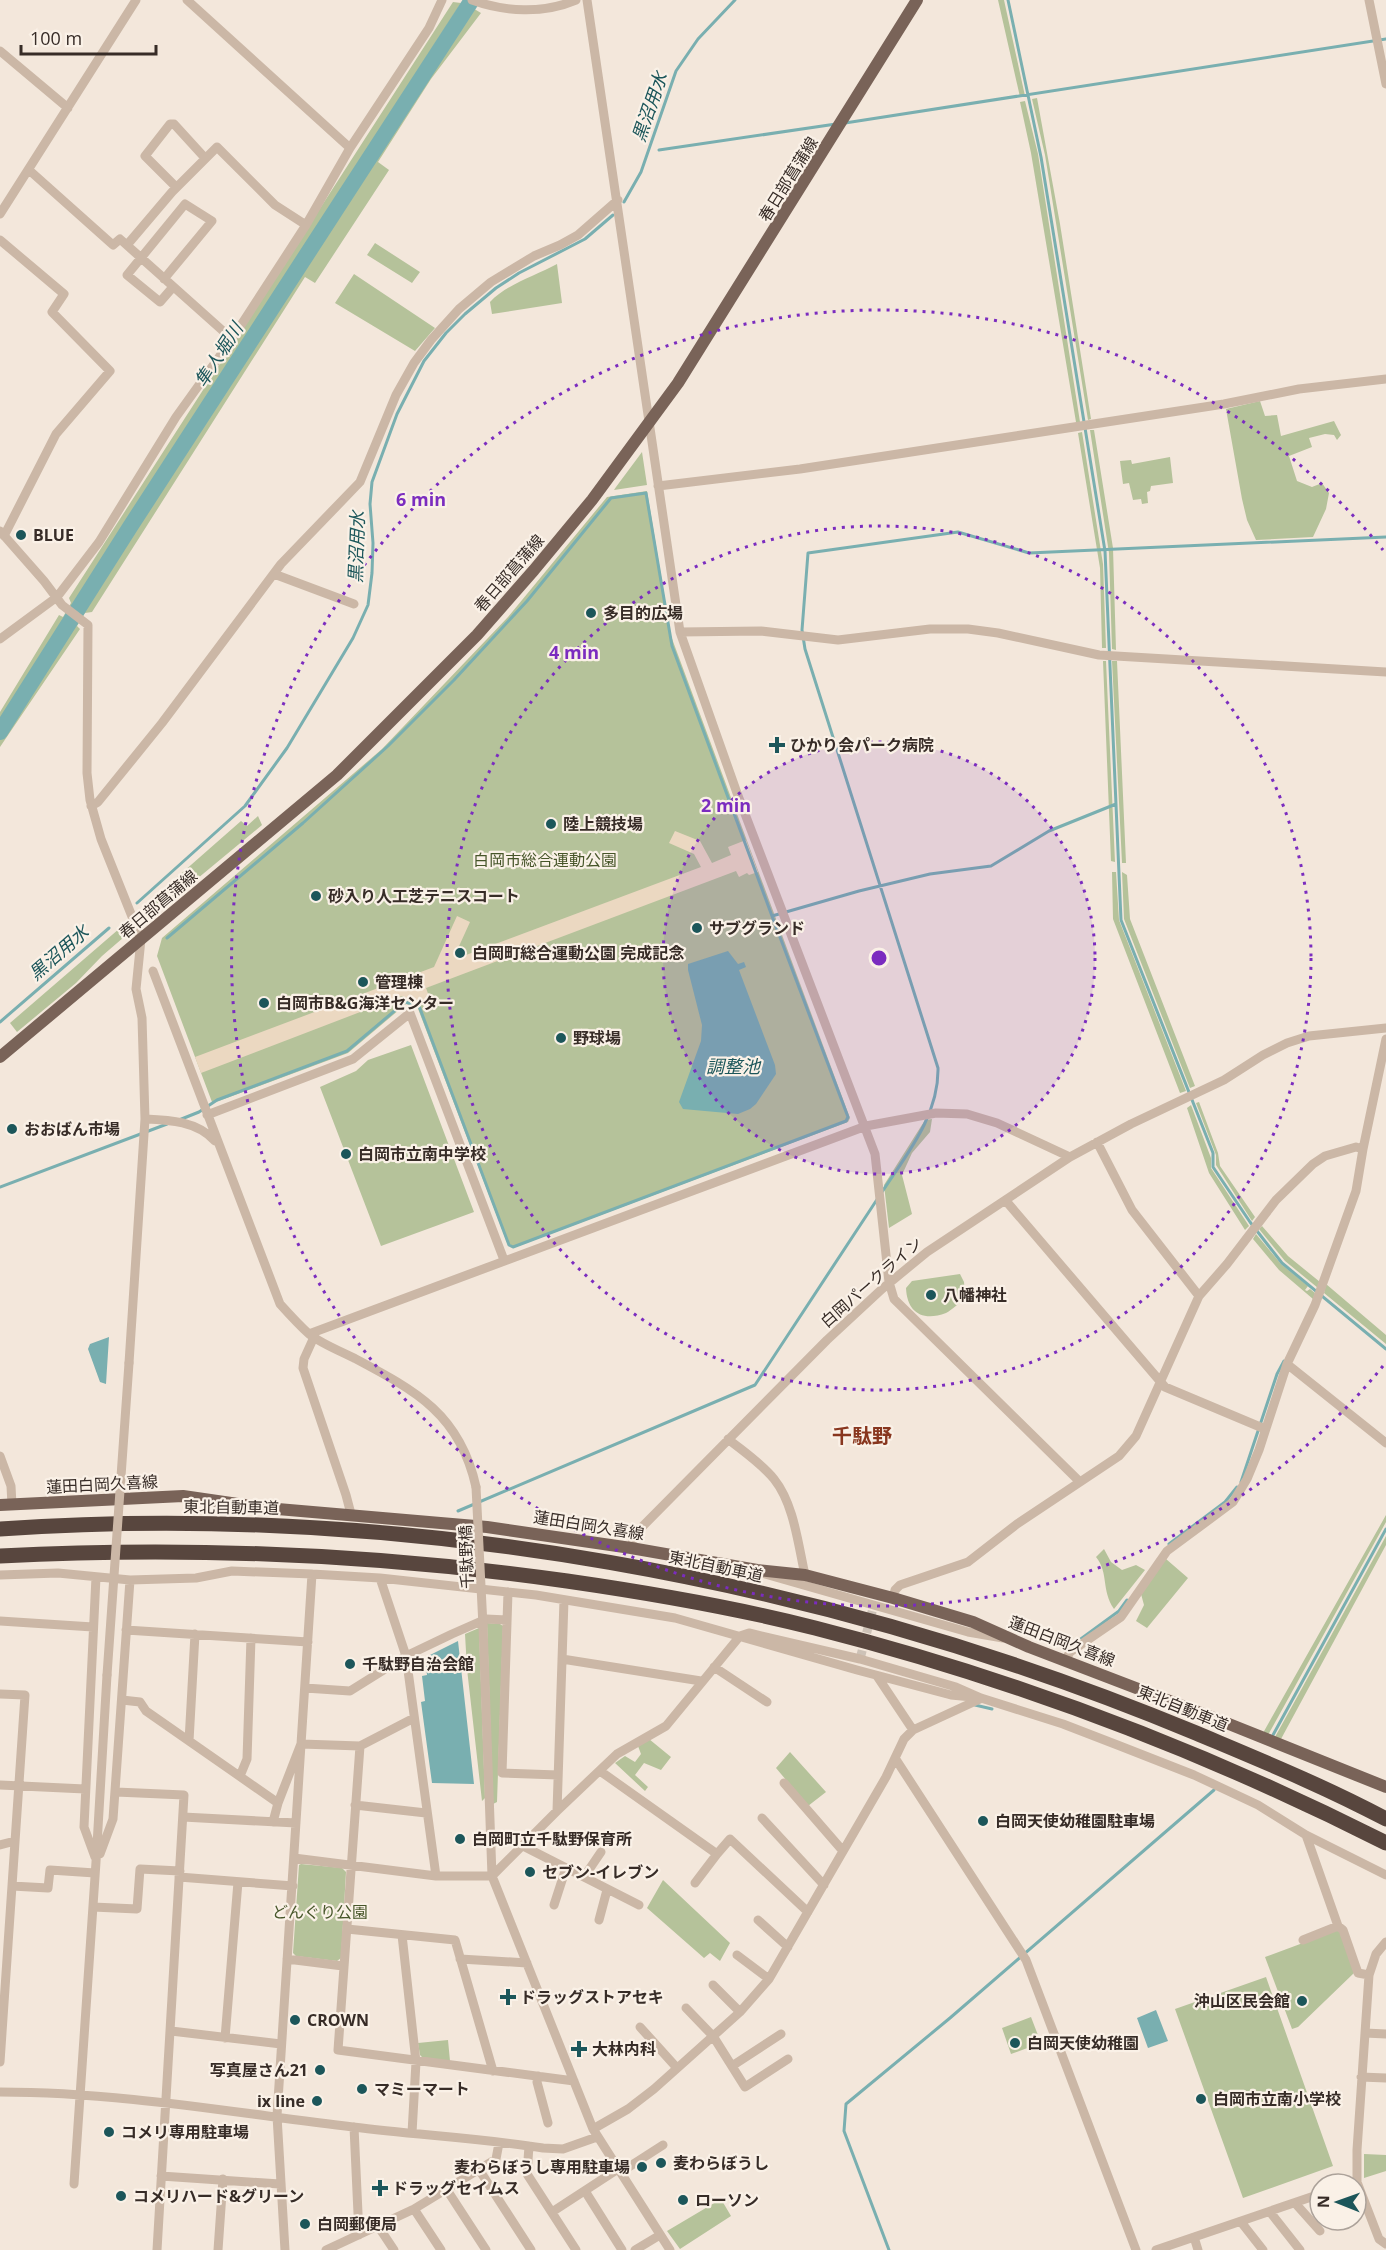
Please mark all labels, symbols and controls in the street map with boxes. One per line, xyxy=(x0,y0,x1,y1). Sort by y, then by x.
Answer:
scale bar xyxy=(21,18,156,56)
text: 100 m xyxy=(30,26,82,50)
water label: 黒沼用水 xyxy=(626,67,673,145)
street label: 春日部菖蒲線 xyxy=(753,132,823,226)
water label: 隼人堀川 xyxy=(188,316,249,391)
text: 6 min xyxy=(396,487,446,511)
water label: 黒沼用水 xyxy=(343,509,369,583)
place label: BLUE xyxy=(33,524,74,546)
marker: BLUE xyxy=(14,528,28,542)
street label: 春日部菖蒲線 xyxy=(469,530,549,616)
place label: 多目的広場 xyxy=(603,602,683,624)
marker: 多目的広場 xyxy=(584,606,598,620)
text: 4 min xyxy=(549,640,599,664)
place label: ひかり会パーク病院 xyxy=(790,734,934,756)
marker: ひかり会パーク病院 xyxy=(768,736,786,754)
text: 2 min xyxy=(701,793,751,817)
place label: 陸上競技場 xyxy=(563,813,643,835)
marker: 陸上競技場 xyxy=(544,817,558,831)
park label: 白岡市総合運動公園 xyxy=(473,849,617,871)
street label: 春日部菖蒲線 xyxy=(114,865,202,943)
place label: 砂入り人工芝テニスコート xyxy=(328,885,520,907)
marker: 砂入り人工芝テニスコート xyxy=(309,889,323,903)
place label: サブグランド xyxy=(709,917,805,939)
water label: 黒沼用水 xyxy=(23,918,95,985)
marker: サブグランド xyxy=(690,921,704,935)
place label: 白岡町総合運動公園 完成記念 xyxy=(472,942,684,964)
marker: 白岡町総合運動公園 完成記念 xyxy=(453,946,467,960)
centre of rings xyxy=(869,948,889,968)
place label: 管理棟 xyxy=(375,971,423,993)
marker: 管理棟 xyxy=(356,975,370,989)
place label: 白岡市B&G海洋センター xyxy=(276,992,454,1014)
marker: 白岡市B&G海洋センター xyxy=(257,996,271,1010)
place label: 野球場 xyxy=(573,1027,621,1049)
marker: 野球場 xyxy=(554,1031,568,1045)
water label: 調整池 xyxy=(706,1054,762,1078)
place label: おおばん市場 xyxy=(24,1118,120,1140)
marker: おおばん市場 xyxy=(5,1122,19,1136)
place label: 白岡市立南中学校 xyxy=(358,1143,486,1165)
marker: 白岡市立南中学校 xyxy=(339,1147,353,1161)
street label: 白岡パークライン xyxy=(815,1232,927,1332)
place label: 八幡神社 xyxy=(943,1284,1007,1306)
marker: 八幡神社 xyxy=(924,1288,938,1302)
district label: 千駄野 xyxy=(832,1422,892,1449)
street label: 蓮田白岡久喜線 xyxy=(45,1470,159,1498)
street label: 東北自動車道 xyxy=(183,1495,279,1519)
street label: 蓮田白岡久喜線 xyxy=(532,1505,646,1545)
street label: 千駄野橋 xyxy=(454,1525,478,1589)
street label: 東北自動車道 xyxy=(667,1545,765,1587)
street label: 蓮田白岡久喜線 xyxy=(1006,1611,1118,1671)
place label: 千駄野自治会館 xyxy=(362,1653,474,1675)
marker: 千駄野自治会館 xyxy=(343,1657,357,1671)
street label: 東北自動車道 xyxy=(1134,1680,1232,1736)
place label: 白岡天使幼稚園駐車場 xyxy=(995,1810,1155,1832)
marker: 白岡天使幼稚園駐車場 xyxy=(976,1814,990,1828)
place label: 白岡町立千駄野保育所 xyxy=(472,1828,632,1850)
marker: 白岡町立千駄野保育所 xyxy=(453,1832,467,1846)
place label: セブン-イレブン xyxy=(542,1861,659,1883)
marker: セブン-イレブン xyxy=(523,1865,537,1879)
park label: どんぐり公園 xyxy=(272,1901,368,1923)
place label: ドラッグストアセキ xyxy=(520,1986,664,2008)
marker: ドラッグストアセキ xyxy=(501,1990,515,2004)
place label: 沖山区民会館 xyxy=(1194,1990,1290,2012)
marker: 沖山区民会館 xyxy=(1295,1994,1309,2008)
place label: CROWN xyxy=(307,2009,369,2031)
marker: CROWN xyxy=(288,2013,302,2027)
place label: 白岡天使幼稚園 xyxy=(1027,2032,1139,2054)
marker: 白岡天使幼稚園 xyxy=(1008,2036,1022,2050)
place label: 大林内科 xyxy=(592,2038,656,2060)
marker: 大林内科 xyxy=(570,2040,588,2058)
place label: 写真屋さん21 xyxy=(210,2059,308,2081)
marker: 写真屋さん21 xyxy=(313,2063,327,2077)
place label: マミーマート xyxy=(374,2078,470,2100)
marker: マミーマート xyxy=(355,2082,369,2096)
place label: 白岡市立南小学校 xyxy=(1213,2088,1341,2110)
place label: ix line xyxy=(257,2090,305,2112)
marker: 白岡市立南小学校 xyxy=(1194,2092,1208,2106)
marker: ix line xyxy=(310,2094,324,2108)
place label: コメリ専用駐車場 xyxy=(121,2121,249,2143)
marker: コメリ専用駐車場 xyxy=(102,2125,116,2139)
place label: 麦わらぼうし xyxy=(673,2152,769,2174)
place label: 麦わらぼうし専用駐車場 xyxy=(454,2156,630,2178)
marker: 麦わらぼうし xyxy=(654,2156,668,2170)
marker: 麦わらぼうし専用駐車場 xyxy=(635,2160,649,2174)
north arrow xyxy=(1308,2172,1368,2232)
place label: ドラッグセイムス xyxy=(392,2177,520,2199)
marker: ドラッグセイムス xyxy=(373,2181,387,2195)
place label: コメリハード&グリーン xyxy=(133,2185,304,2207)
marker: コメリハード&グリーン xyxy=(114,2189,128,2203)
place label: ローソン xyxy=(695,2189,759,2211)
marker: ローソン xyxy=(676,2193,690,2207)
text: N xyxy=(1312,2195,1334,2208)
place label: 白岡郵便局 xyxy=(317,2213,397,2235)
marker: 白岡郵便局 xyxy=(298,2217,312,2231)

